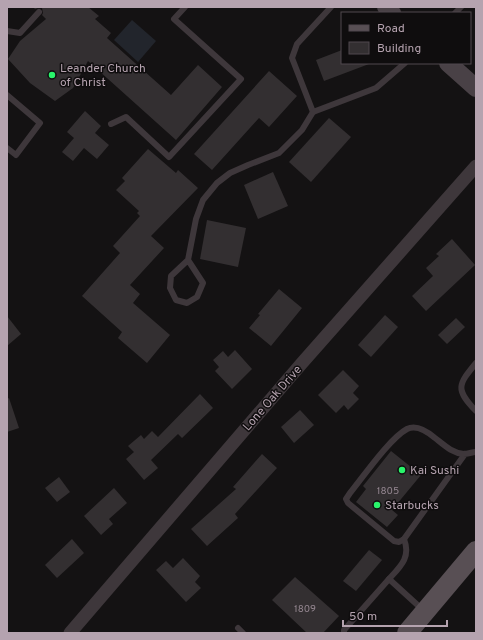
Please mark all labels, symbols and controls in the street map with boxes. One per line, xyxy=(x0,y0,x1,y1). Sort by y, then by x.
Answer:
legend xyxy=(341,12,471,64)
text: Road xyxy=(377,21,405,37)
text: Building xyxy=(377,41,421,57)
place label: Leander Church of Christ xyxy=(60,61,146,91)
marker: Leander Church of Christ xyxy=(47,70,57,80)
street label: Lone Oak Drive xyxy=(240,362,306,435)
place label: Kai Sushi xyxy=(410,463,459,479)
marker: Kai Sushi xyxy=(397,465,407,475)
house number: 1805 xyxy=(377,485,399,498)
place label: Starbucks xyxy=(385,498,439,514)
marker: Starbucks xyxy=(372,500,382,510)
scale bar xyxy=(343,602,447,628)
house number: 1809 xyxy=(294,603,316,616)
text: 50 m xyxy=(349,609,377,625)

